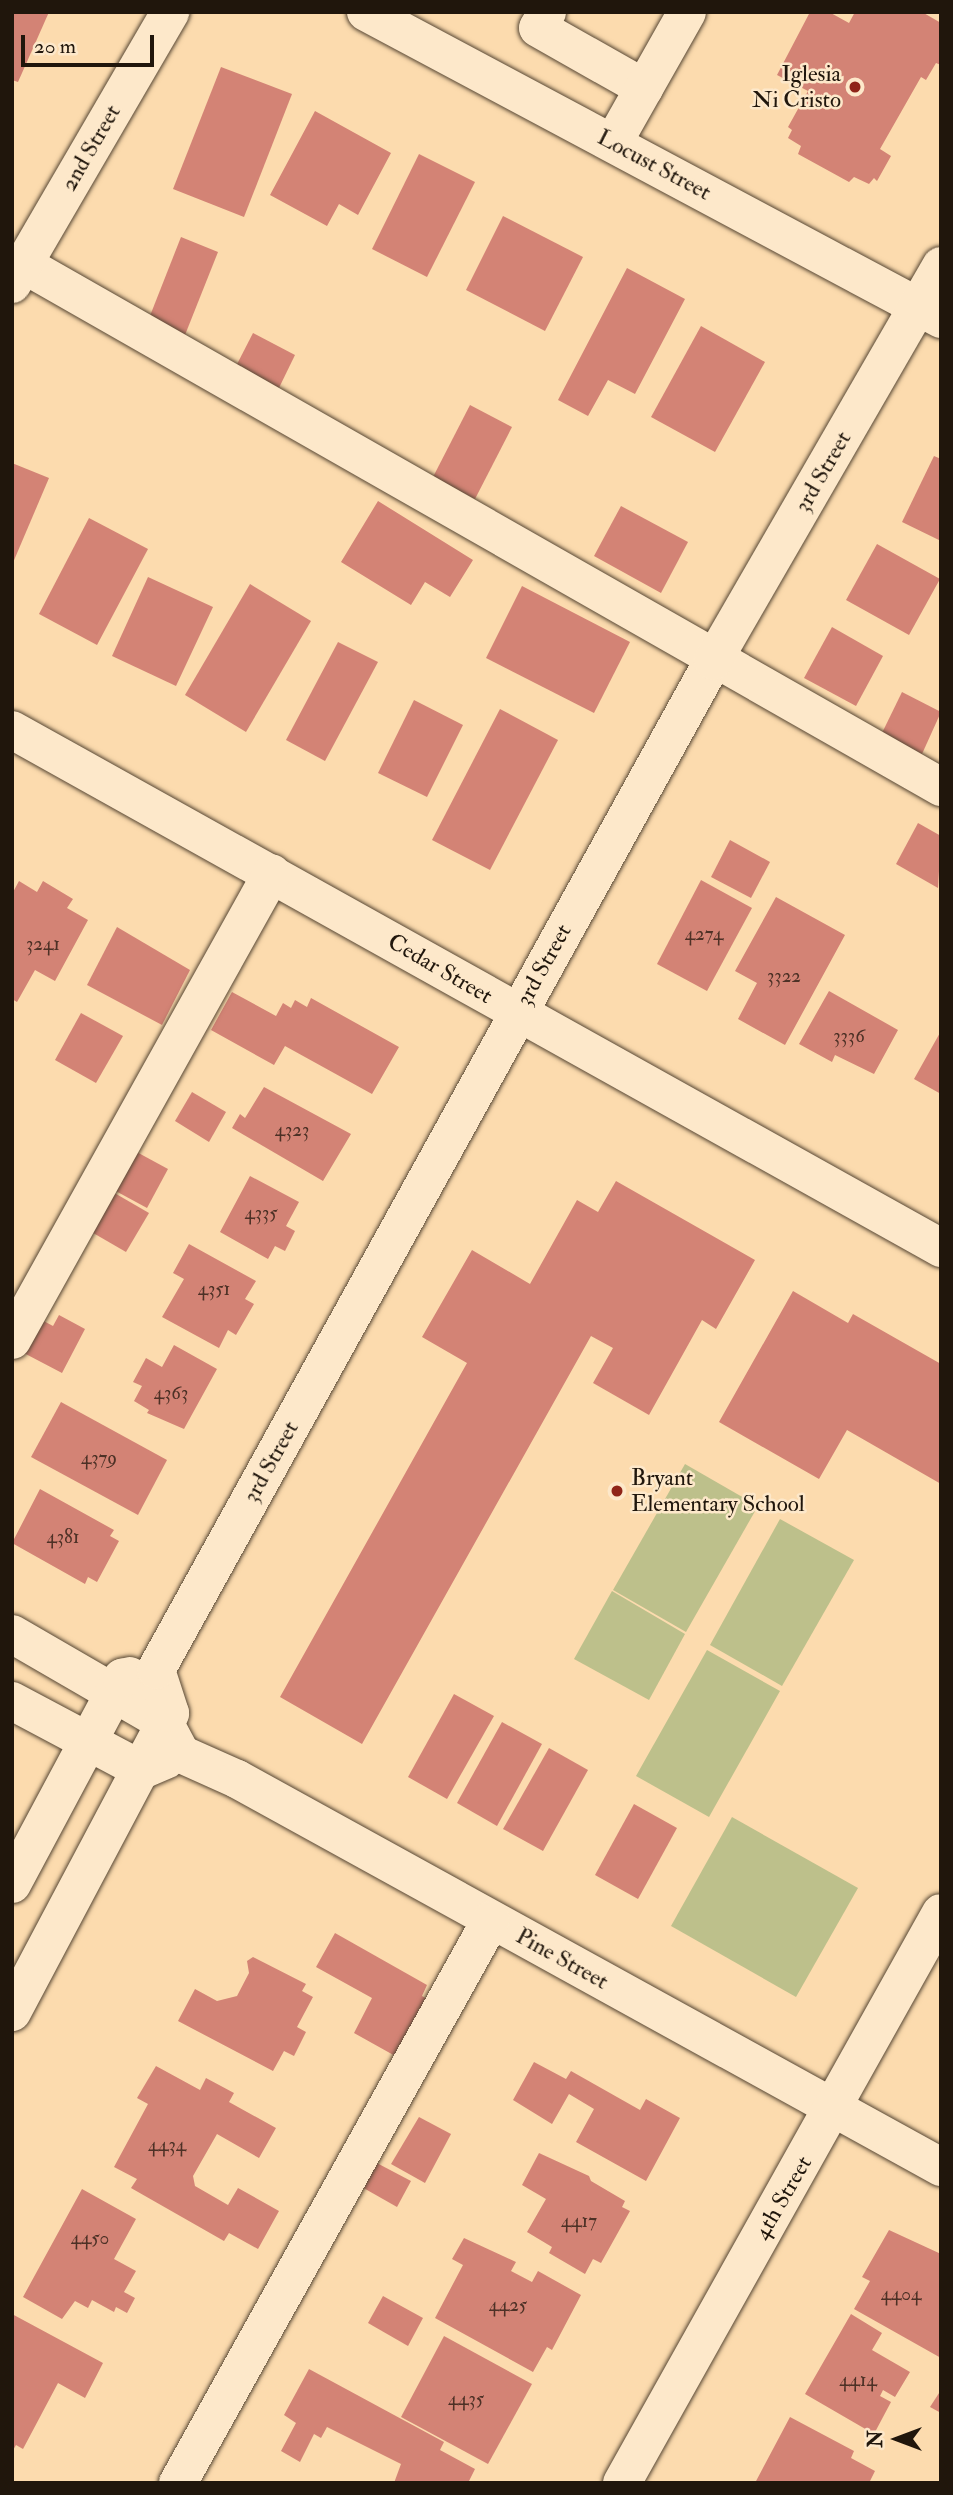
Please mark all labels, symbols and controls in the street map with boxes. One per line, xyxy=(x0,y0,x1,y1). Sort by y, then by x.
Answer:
scale bar xyxy=(24,21,158,65)
text: 20 m xyxy=(34,33,76,60)
place label: Iglesia Ni Cristo xyxy=(752,60,841,114)
marker: Iglesia Ni Cristo xyxy=(847,79,863,95)
street label: 2nd Street xyxy=(55,100,127,196)
street label: Locust Street xyxy=(592,124,716,206)
street label: 3rd Street xyxy=(789,427,857,517)
street label: 3rd Street xyxy=(510,919,578,1011)
house number: 4274 xyxy=(685,924,723,946)
street label: Cedar Street xyxy=(383,928,497,1010)
house number: 3241 xyxy=(26,934,60,956)
house number: 3322 xyxy=(767,966,801,988)
house number: 3336 xyxy=(833,1026,865,1048)
house number: 4323 xyxy=(275,1120,309,1142)
house number: 4335 xyxy=(244,1203,278,1225)
house number: 4351 xyxy=(198,1279,230,1301)
house number: 4363 xyxy=(154,1383,188,1405)
street label: 3rd Street xyxy=(237,1416,305,1508)
house number: 4379 xyxy=(81,1448,117,1470)
place label: Bryant Elementary School xyxy=(631,1464,805,1518)
marker: Bryant Elementary School xyxy=(609,1483,625,1499)
house number: 4381 xyxy=(46,1527,80,1549)
street label: Pine Street xyxy=(511,1922,613,1996)
house number: 4434 xyxy=(148,2135,186,2157)
street label: 4th Street xyxy=(748,2151,818,2245)
house number: 4417 xyxy=(561,2211,597,2233)
house number: 4450 xyxy=(71,2228,109,2250)
house number: 4404 xyxy=(881,2284,921,2306)
house number: 4425 xyxy=(489,2295,527,2317)
house number: 4414 xyxy=(839,2370,877,2392)
house number: 4435 xyxy=(448,2389,484,2411)
north arrow xyxy=(862,2404,932,2474)
text: N xyxy=(864,2431,888,2448)

